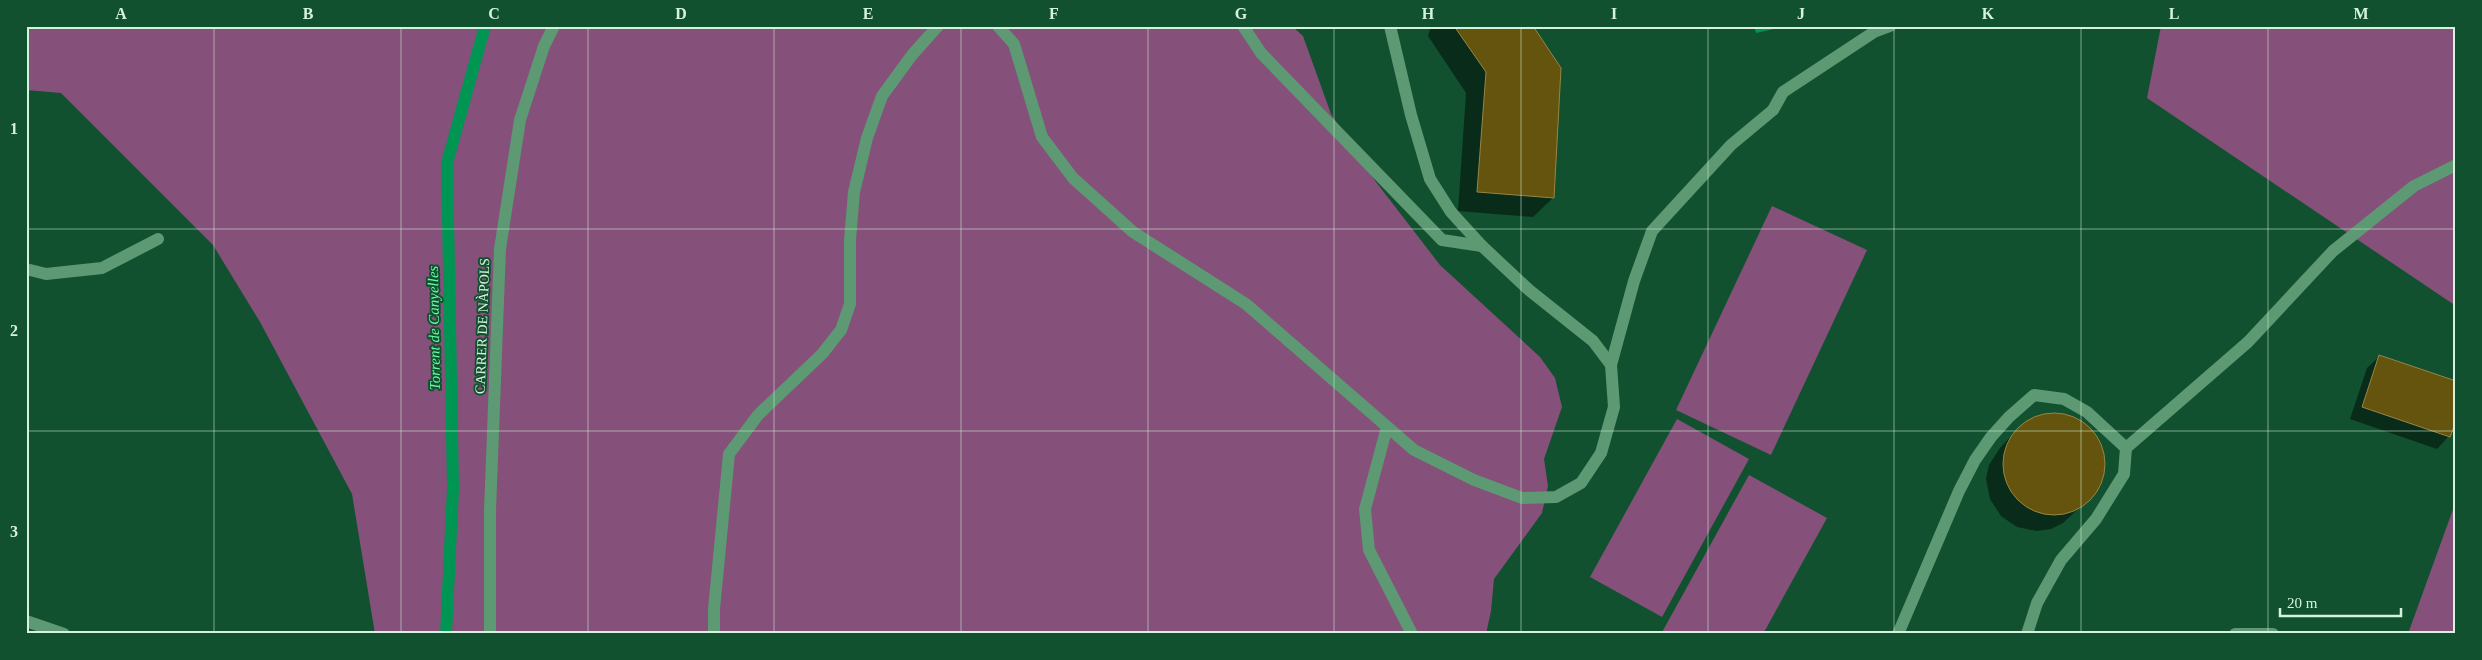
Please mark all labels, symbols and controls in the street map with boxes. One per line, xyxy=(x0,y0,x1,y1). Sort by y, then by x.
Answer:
text: A xyxy=(115,5,127,22)
text: B xyxy=(303,5,314,22)
text: C xyxy=(488,5,500,22)
text: D xyxy=(675,5,687,22)
text: E xyxy=(863,5,873,22)
text: F xyxy=(1049,5,1059,22)
text: G xyxy=(1235,5,1248,22)
text: H xyxy=(1422,5,1435,22)
text: I xyxy=(1611,5,1617,22)
text: J xyxy=(1797,5,1805,22)
text: K xyxy=(1982,5,1995,22)
text: L xyxy=(2169,5,2179,22)
text: M xyxy=(2353,5,2369,22)
text: 1 xyxy=(10,120,18,137)
street label: CARRER DE NÀPOLS xyxy=(472,258,492,394)
water label: Torrent de Canyelles xyxy=(425,265,443,390)
text: 2 xyxy=(10,322,18,339)
text: 3 xyxy=(10,523,18,540)
scale bar xyxy=(2280,585,2401,617)
text: 20 m xyxy=(2287,595,2318,611)

